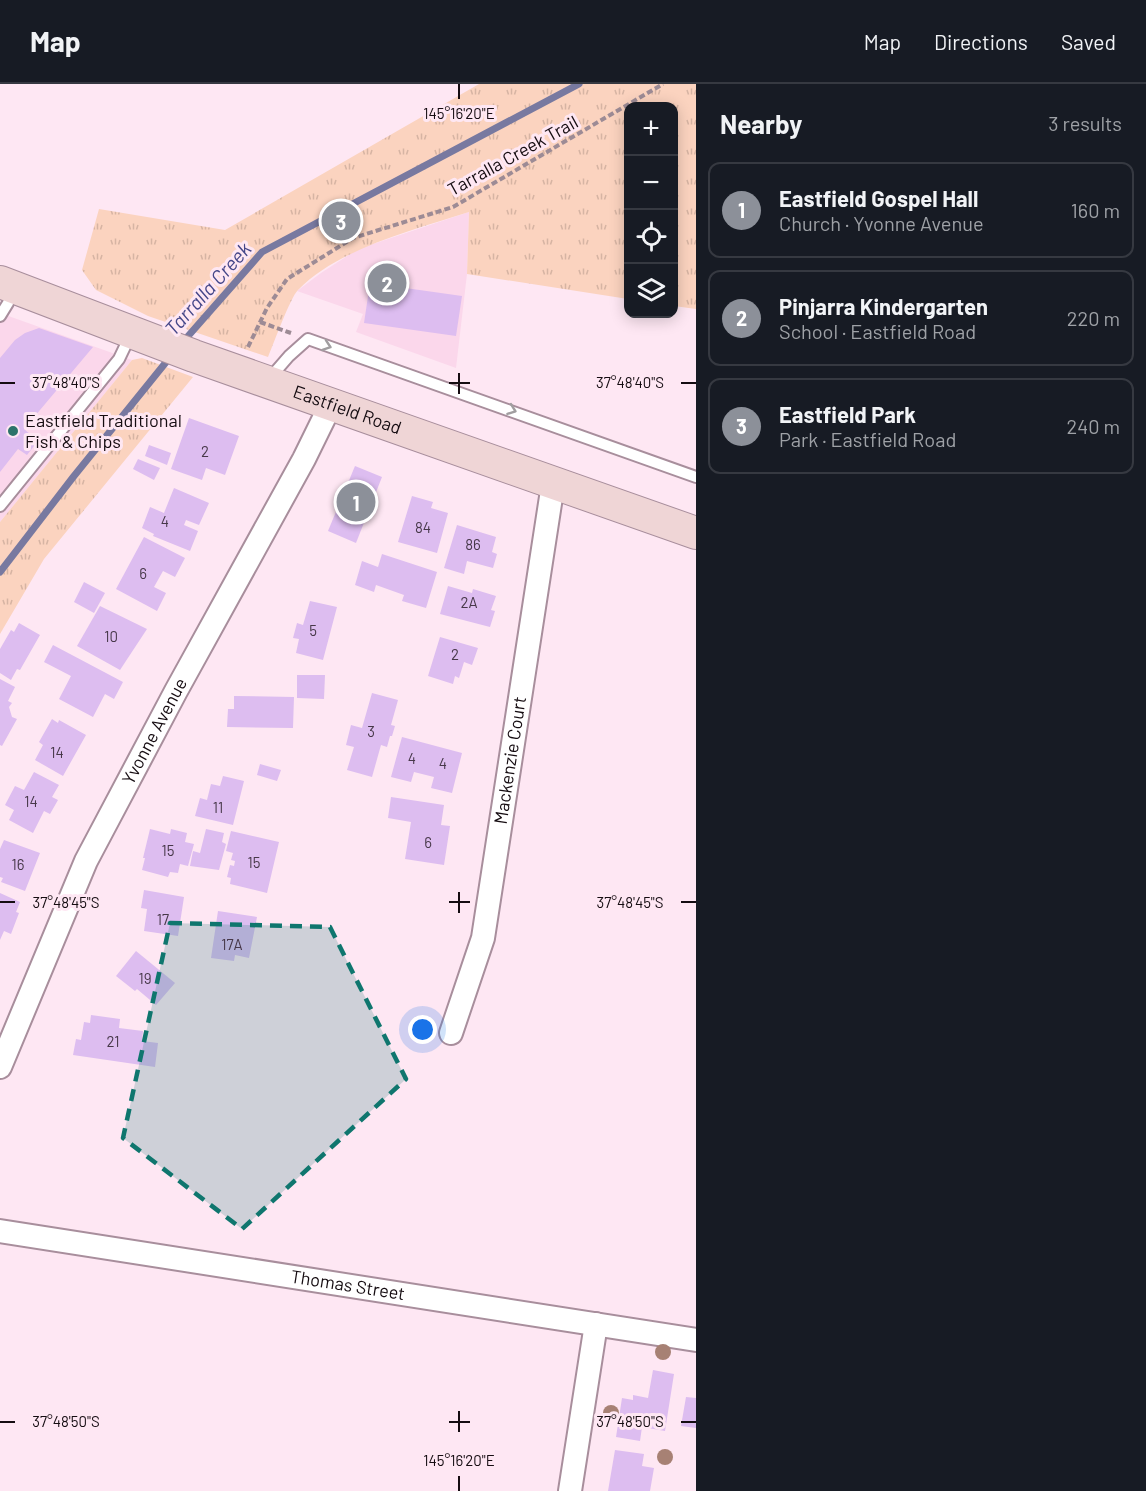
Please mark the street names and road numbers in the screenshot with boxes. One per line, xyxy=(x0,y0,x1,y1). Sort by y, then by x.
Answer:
street label: Tarralla Creek Trail xyxy=(444,110,581,200)
street label: Eastfield Road xyxy=(290,380,405,438)
street label: Yvonne Avenue xyxy=(117,674,191,788)
street label: Mackenzie Court xyxy=(489,695,530,826)
street label: Thomas Street xyxy=(289,1265,407,1304)

